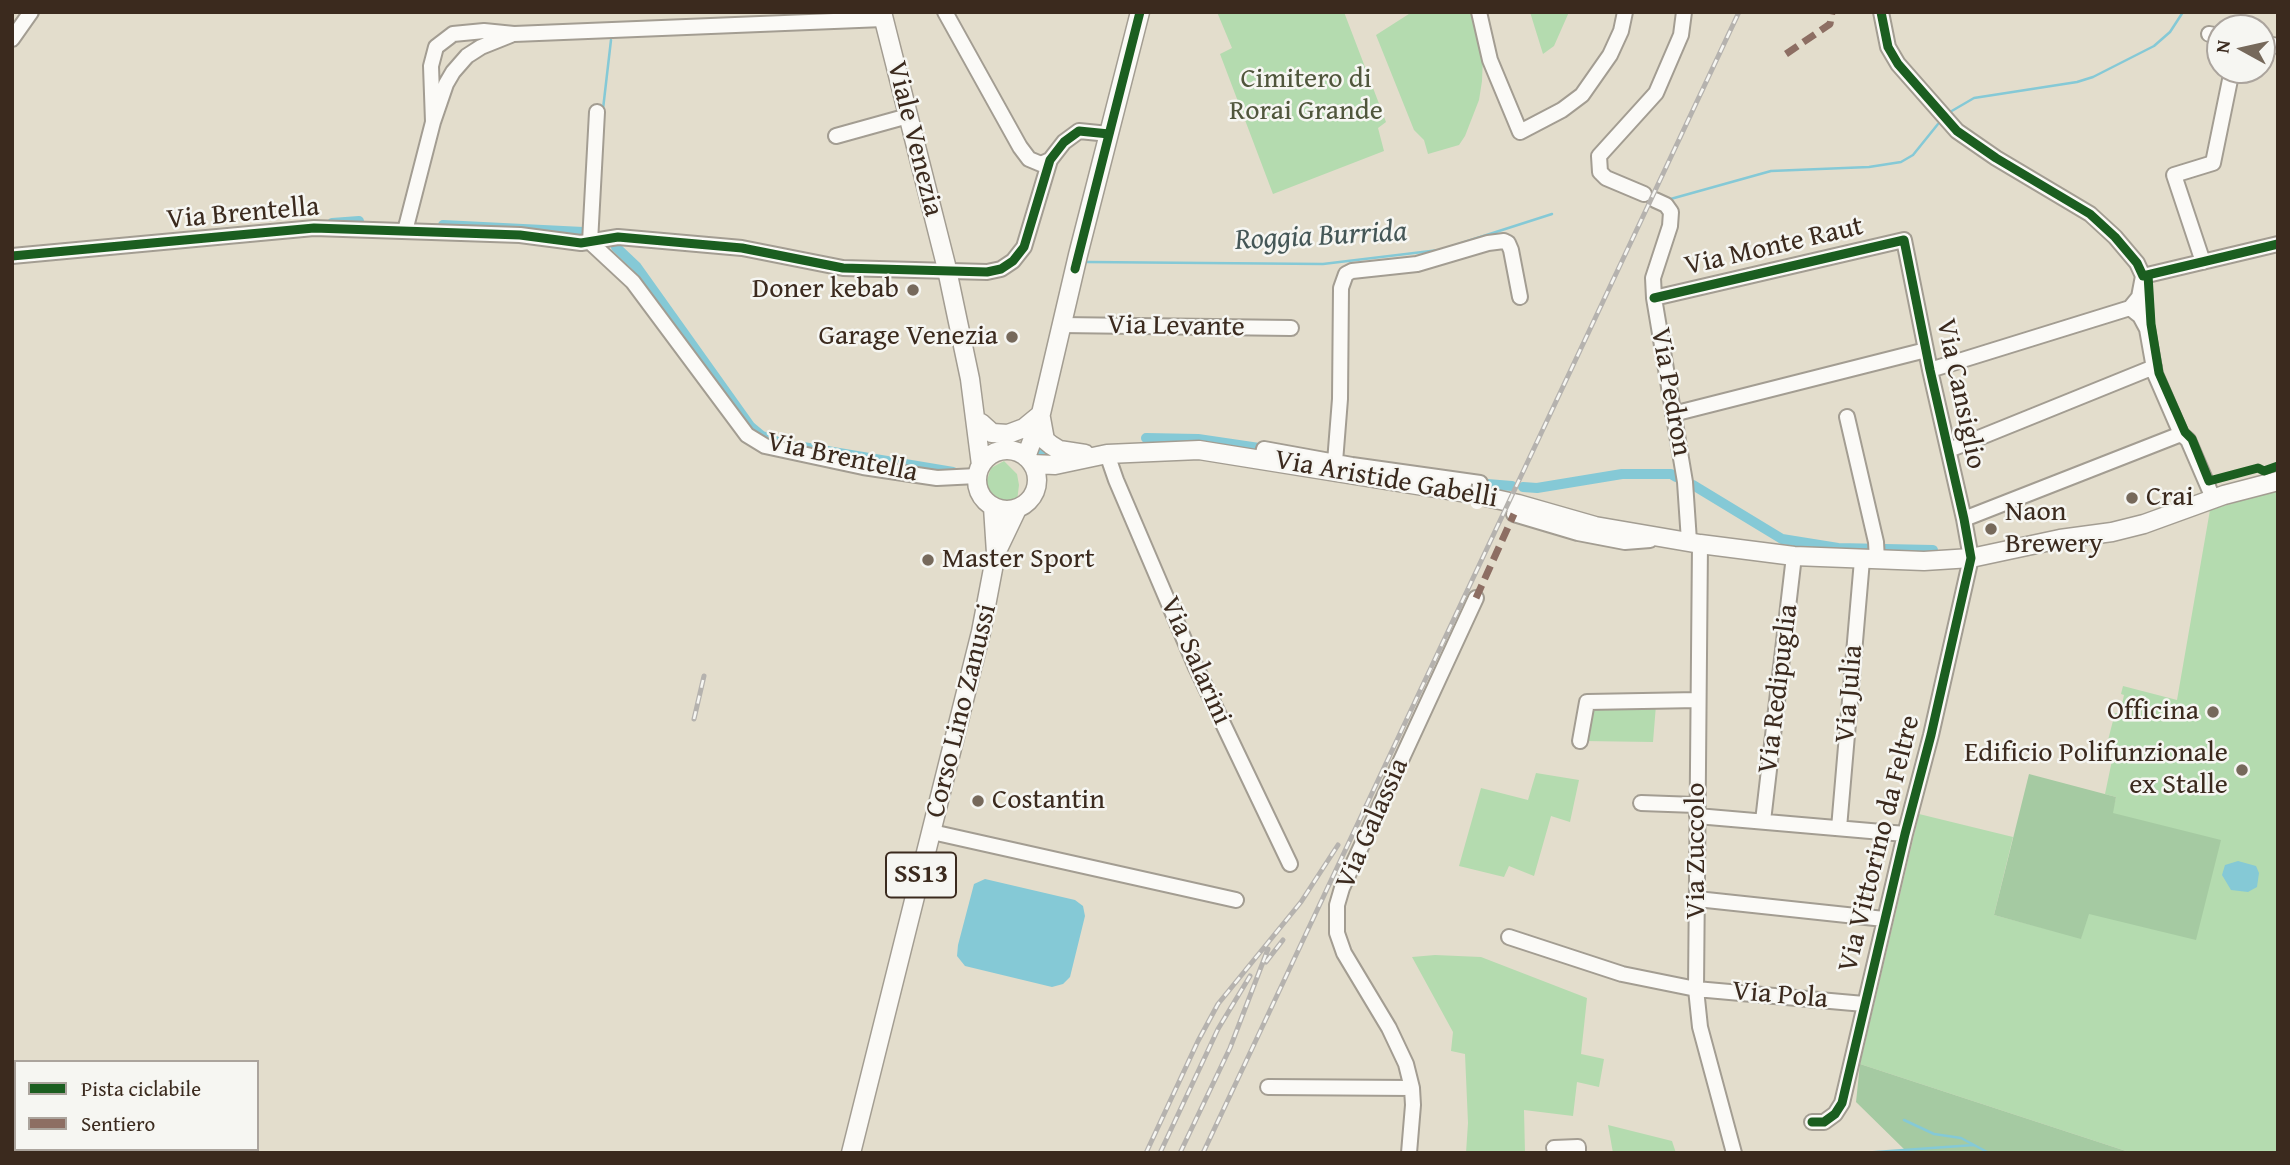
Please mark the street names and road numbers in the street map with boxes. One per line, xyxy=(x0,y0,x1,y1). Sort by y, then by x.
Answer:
street label: Viale Venezia xyxy=(879,58,949,220)
street label: Via Brentella xyxy=(165,191,321,237)
street label: Via Monte Raut xyxy=(1681,210,1867,284)
street label: Via Levante xyxy=(1107,309,1245,345)
street label: Via Cansiglio xyxy=(1928,316,1992,472)
street label: Via Pedron xyxy=(1642,325,1698,459)
street label: Via Brentella xyxy=(763,426,921,490)
street label: Via Aristide Gabelli xyxy=(1272,444,1500,516)
street label: Via Salarini xyxy=(1152,592,1238,730)
street label: Corso Lino Zanussi xyxy=(919,601,1005,821)
street label: Via Redipuglia xyxy=(1752,602,1806,776)
street label: Via Julia xyxy=(1829,643,1871,745)
street label: Via Vittorino da Feltre xyxy=(1832,712,1928,976)
street label: Via Galassia xyxy=(1329,753,1417,895)
street label: Via Zuccolo xyxy=(1680,783,1714,919)
road number: SS13 xyxy=(886,852,956,898)
street label: Via Pola xyxy=(1731,975,1829,1017)

